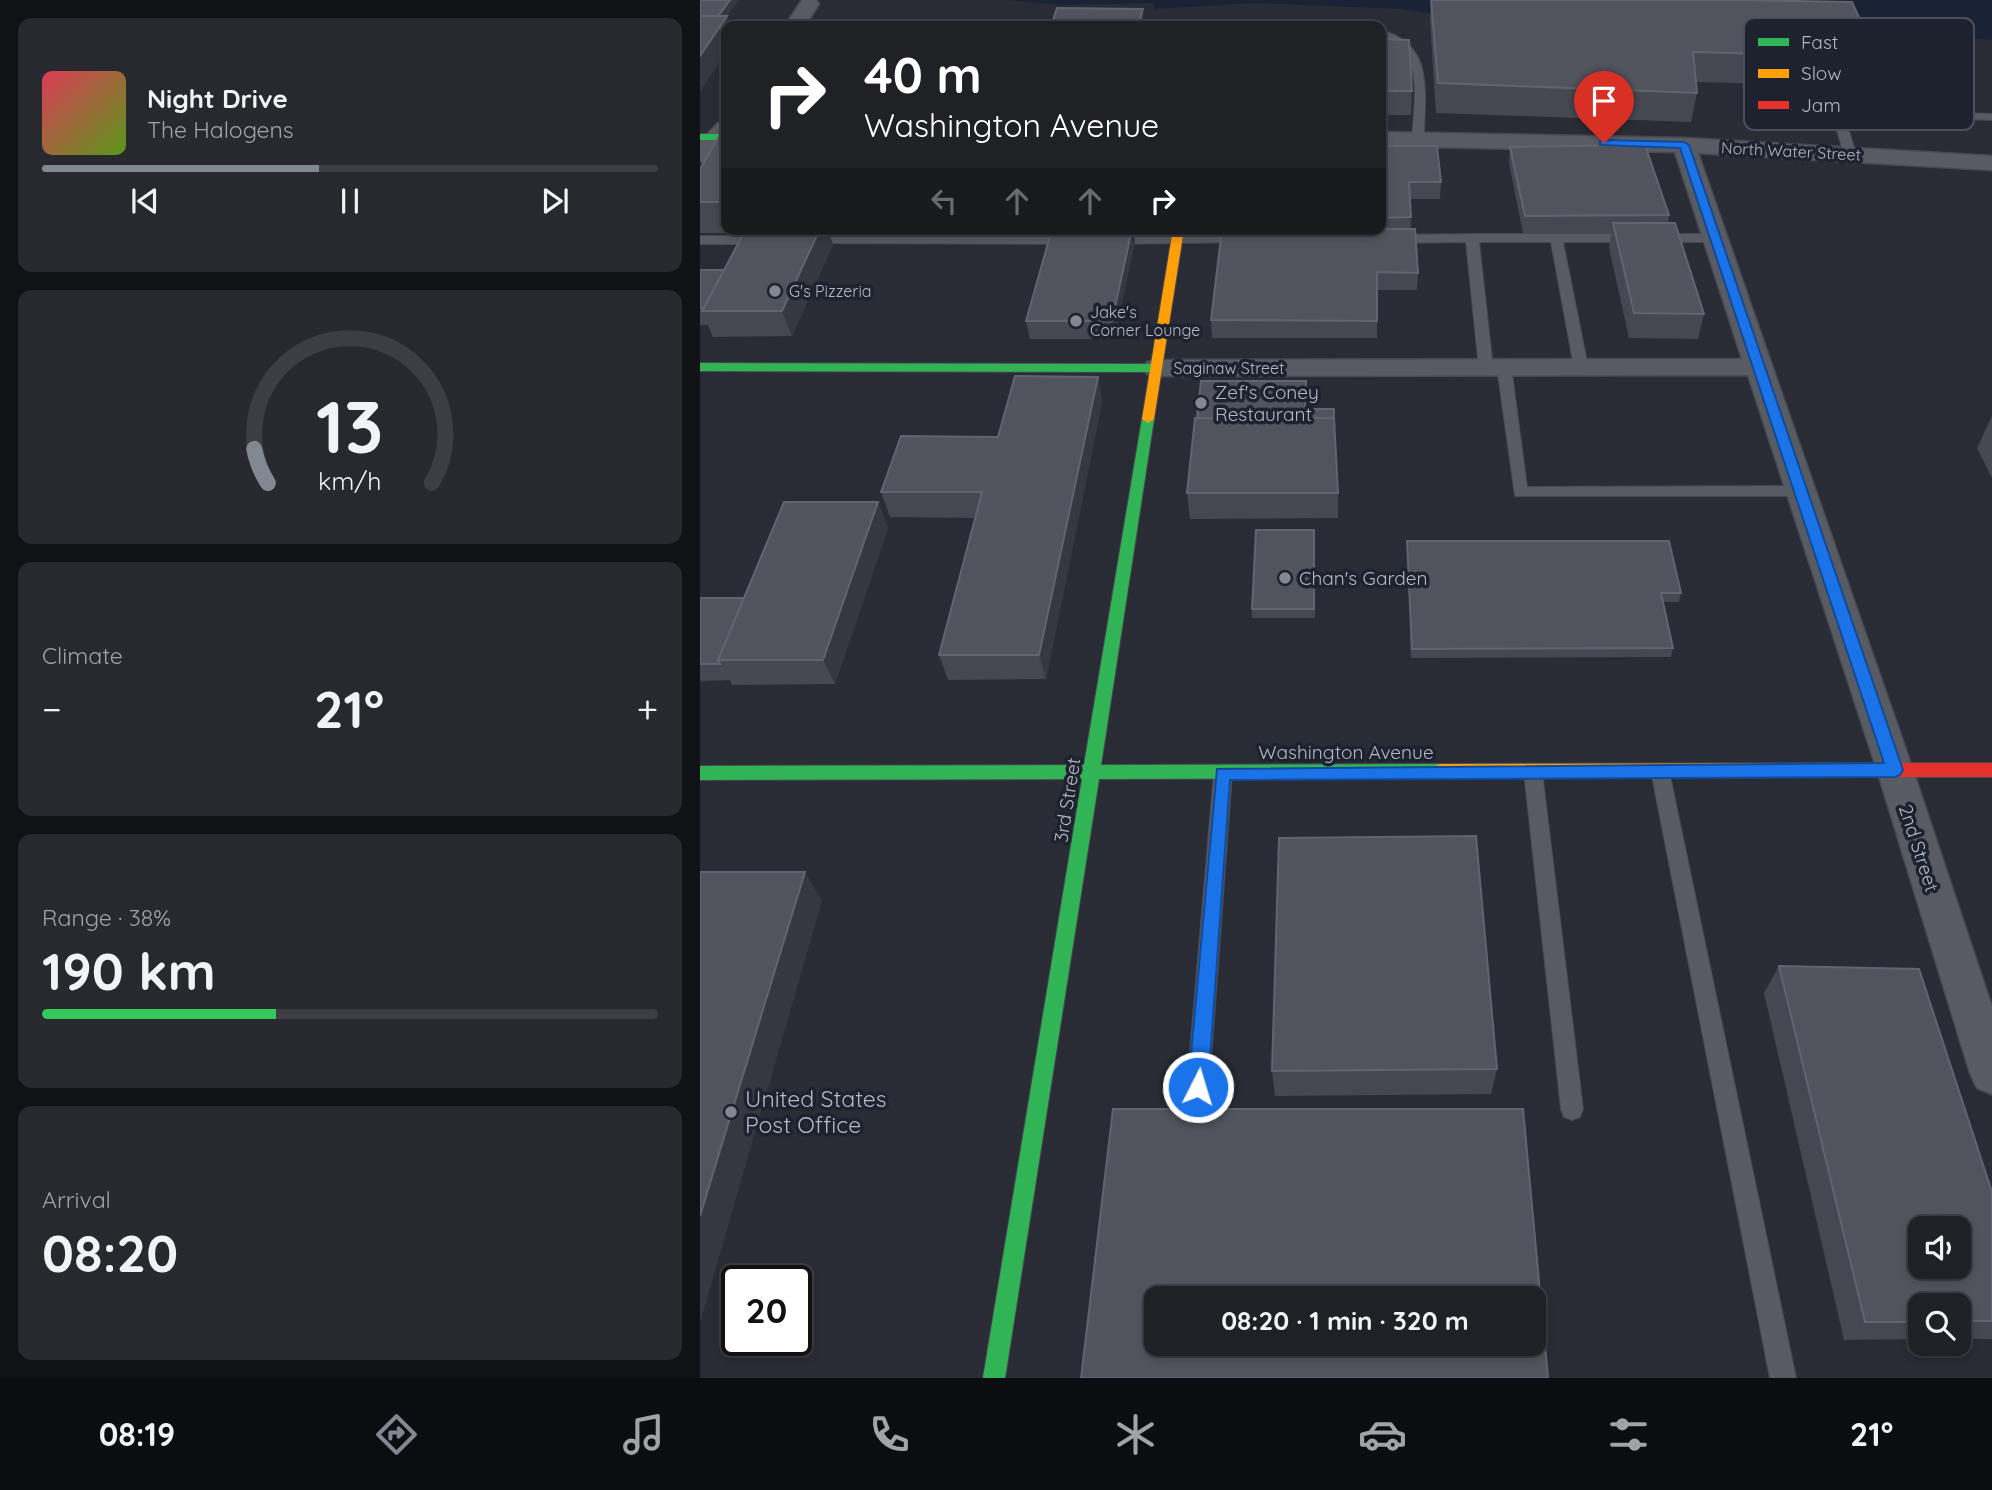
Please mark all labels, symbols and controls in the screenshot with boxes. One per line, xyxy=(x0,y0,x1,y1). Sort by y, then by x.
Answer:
legend xyxy=(1744,18,1974,130)
text: Fast xyxy=(1801,30,1838,54)
text: 40 m xyxy=(864,44,982,105)
icon: right xyxy=(749,49,840,140)
text: Slow xyxy=(1801,61,1842,85)
pin xyxy=(1574,71,1634,143)
text: Night Drive xyxy=(147,82,288,115)
icon: arrive xyxy=(1585,82,1623,120)
text: Jam xyxy=(1801,93,1841,117)
text: Washington Avenue xyxy=(864,105,1159,145)
text: The Halogens xyxy=(147,115,294,144)
street label: North Water Street xyxy=(1721,137,1861,165)
icon: previous xyxy=(126,182,164,220)
icon: pause xyxy=(331,182,369,220)
icon: next xyxy=(536,182,574,220)
icon: left xyxy=(925,182,963,220)
icon: ahead xyxy=(998,182,1036,220)
icon: ahead xyxy=(1071,182,1109,220)
icon: right xyxy=(1144,182,1182,220)
place label: G's Pizzeria xyxy=(789,281,872,301)
marker: G's Pizzeria xyxy=(767,283,783,299)
place label: Jake's Corner Lounge xyxy=(1090,302,1200,340)
marker: Jake's Corner Lounge xyxy=(1068,313,1084,329)
street label: Saginaw Street xyxy=(1173,358,1285,378)
text: 13 xyxy=(316,380,384,471)
place label: Zef's Coney Restaurant xyxy=(1215,380,1319,426)
marker: Zef's Coney Restaurant xyxy=(1193,395,1209,411)
text: km/h xyxy=(318,465,382,496)
place label: Chan's Garden xyxy=(1299,566,1428,590)
marker: Chan's Garden xyxy=(1277,570,1293,586)
text: Climate xyxy=(42,641,123,670)
text: 21° xyxy=(314,676,384,741)
text: − xyxy=(42,685,62,733)
text: + xyxy=(637,685,658,733)
street label: Washington Avenue xyxy=(1258,740,1434,764)
street label: 3rd Street xyxy=(1048,756,1086,844)
street label: 2nd Street xyxy=(1894,801,1944,895)
text: Range · 38% xyxy=(42,903,171,932)
text: 190 km xyxy=(42,938,216,1003)
position arrow xyxy=(1161,1050,1235,1124)
place label: United States Post Office xyxy=(745,1084,887,1139)
marker: United States Post Office xyxy=(723,1104,739,1120)
text: Arrival xyxy=(42,1185,111,1214)
map controls xyxy=(1908,1216,1971,1356)
button: sound xyxy=(1908,1216,1971,1279)
text: 08:20 xyxy=(42,1220,178,1285)
speed limit sign: 20 xyxy=(721,1265,812,1356)
button: search xyxy=(1908,1293,1971,1356)
text: 08:20 · 1 min · 320 m xyxy=(1221,1304,1469,1337)
icon: directions xyxy=(372,1410,421,1459)
icon: music xyxy=(619,1410,668,1459)
icon: phone xyxy=(865,1410,914,1459)
icon: climate xyxy=(1111,1410,1160,1459)
icon: car xyxy=(1358,1410,1407,1459)
icon: filters xyxy=(1604,1410,1653,1459)
text: 08:19 xyxy=(99,1414,175,1454)
text: 21° xyxy=(1850,1414,1893,1454)

